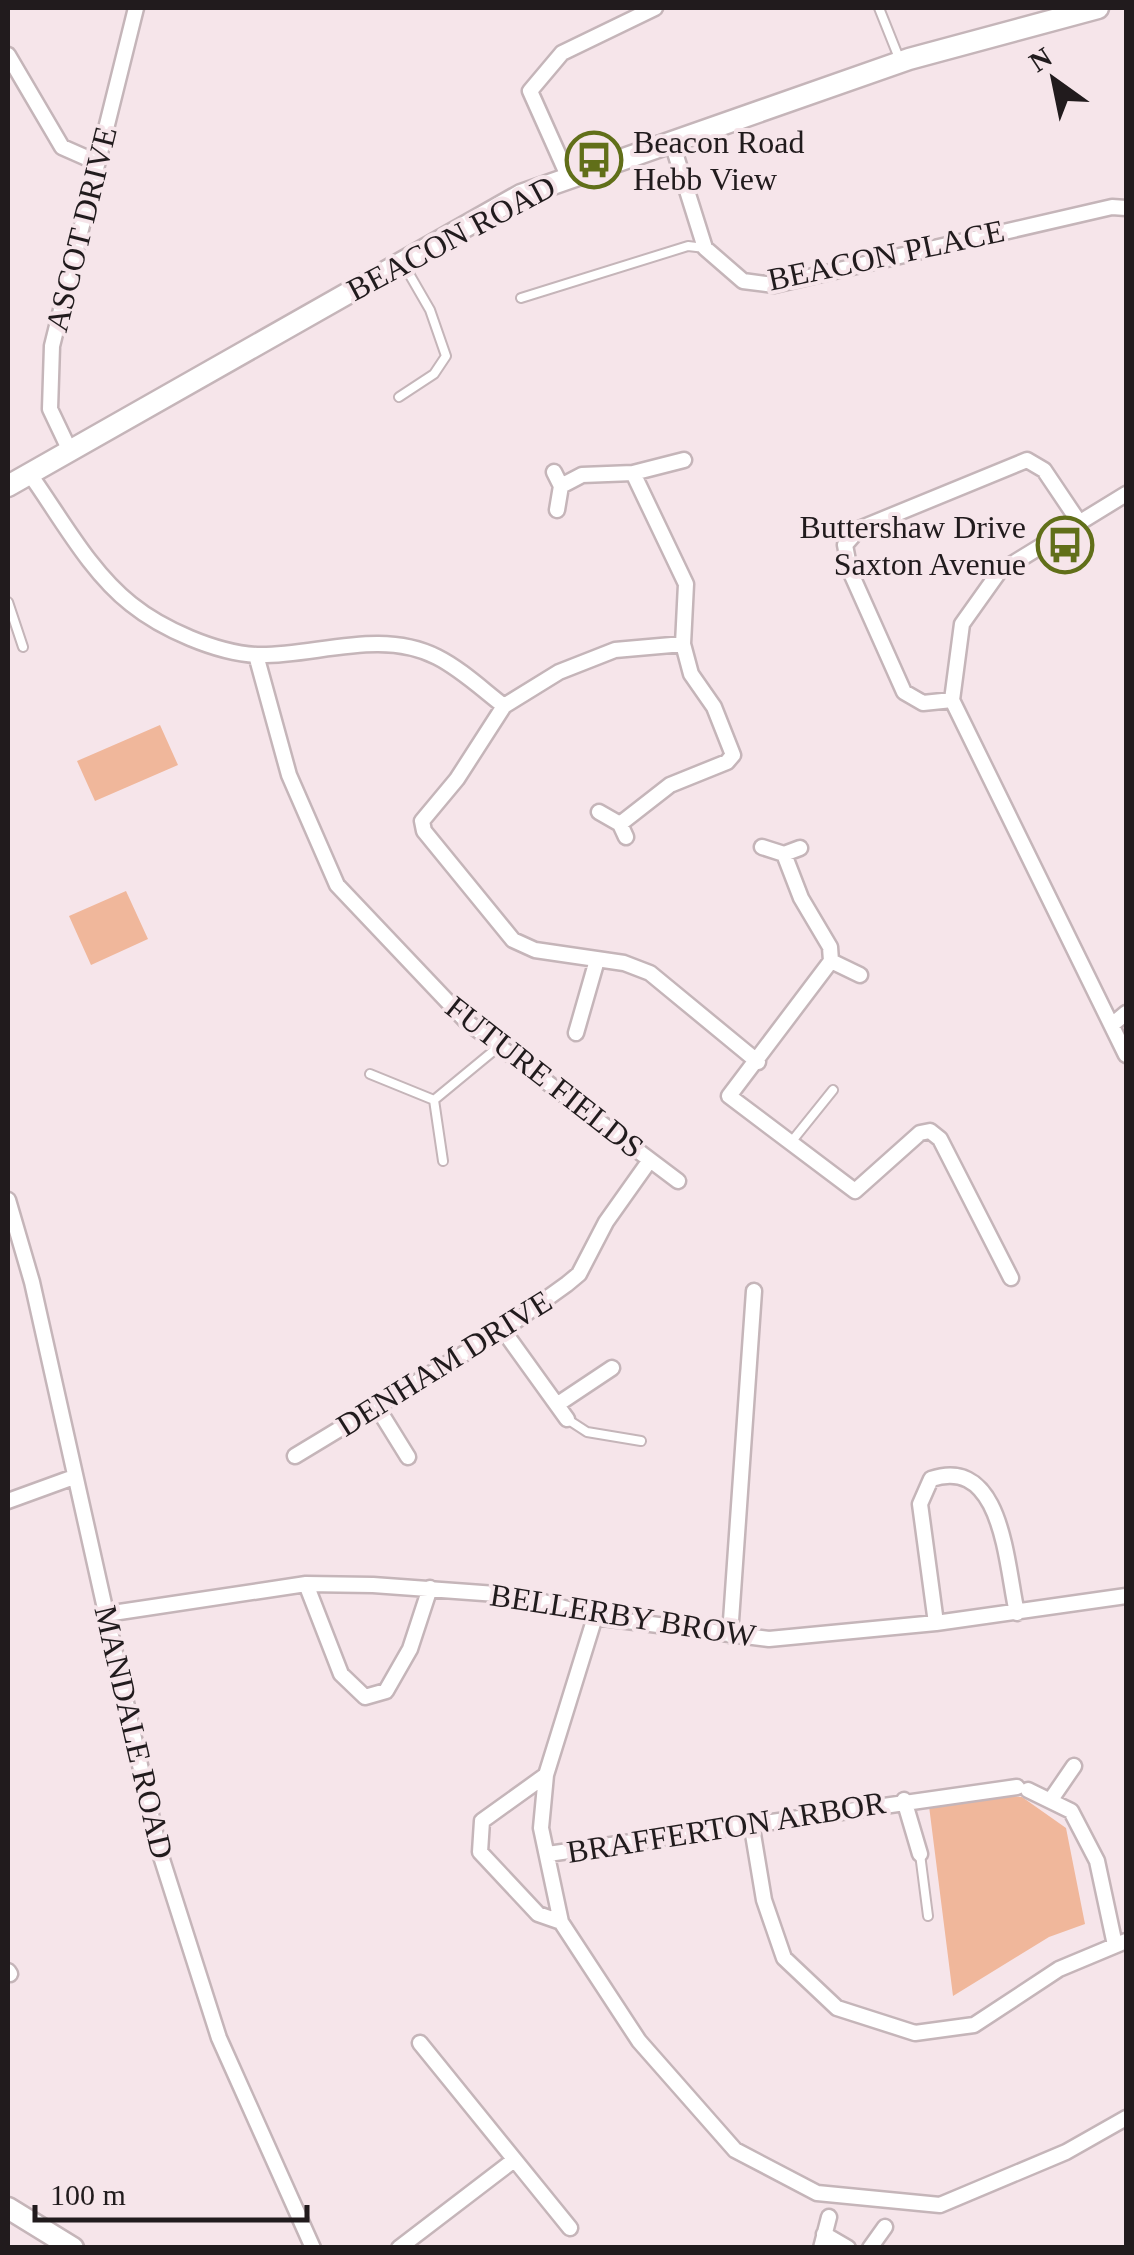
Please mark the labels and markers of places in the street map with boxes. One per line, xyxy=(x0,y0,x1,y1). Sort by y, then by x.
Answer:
place label: Beacon Road Hebb View xyxy=(633,124,805,197)
bus stop icon: Beacon Road Hebb View xyxy=(564,130,624,190)
place label: Buttershaw Drive Saxton Avenue xyxy=(799,509,1026,582)
bus stop icon: Buttershaw Drive Saxton Avenue xyxy=(1035,515,1095,575)

